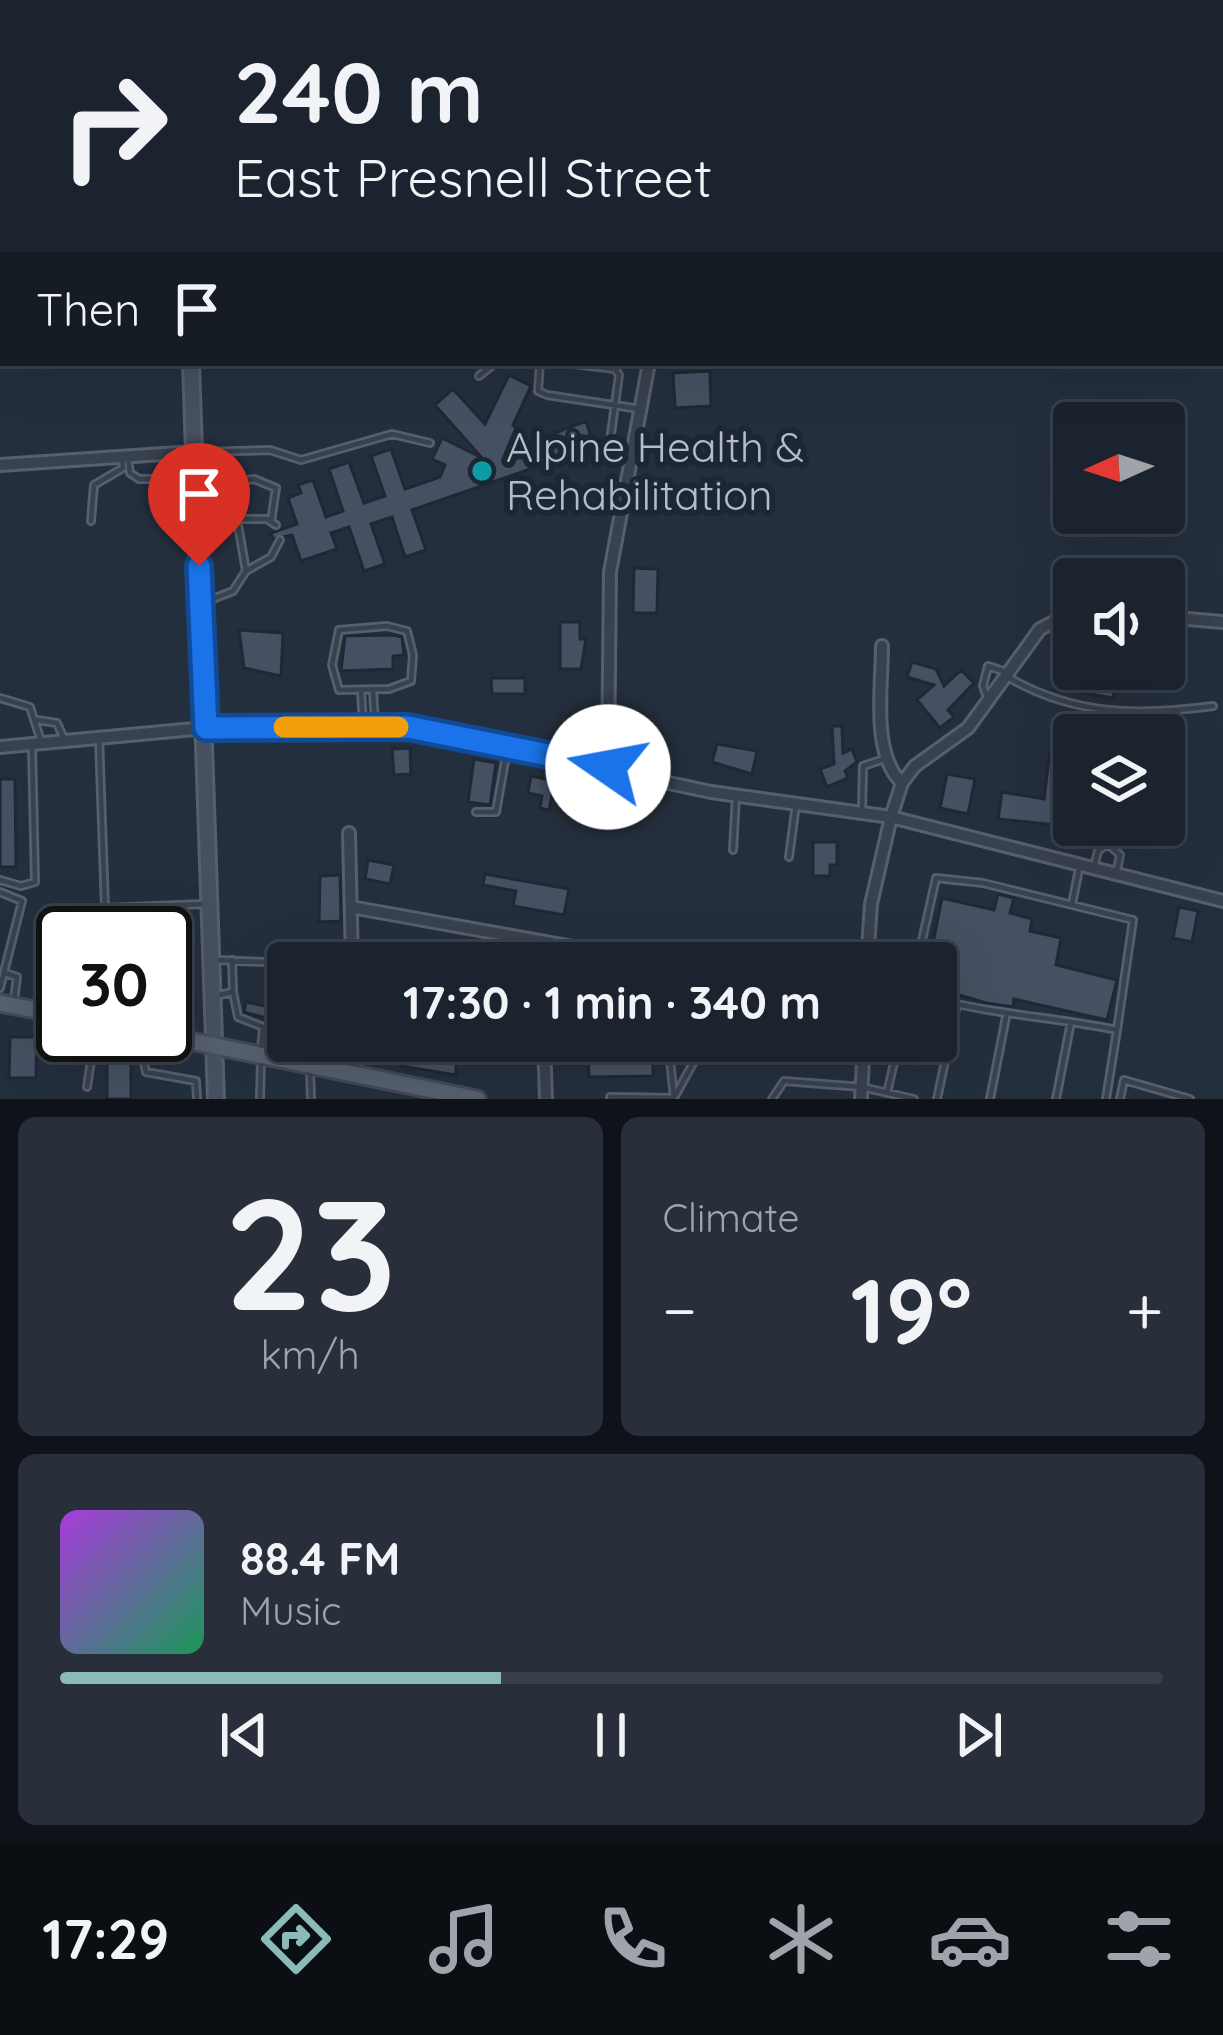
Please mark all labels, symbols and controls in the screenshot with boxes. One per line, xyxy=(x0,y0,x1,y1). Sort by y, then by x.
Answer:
text: 240 m xyxy=(234,39,484,144)
icon: right xyxy=(36,48,192,204)
text: East Presnell Street xyxy=(234,143,712,211)
icon: arrive xyxy=(164,276,230,342)
text: Then xyxy=(36,281,140,337)
north arrow xyxy=(1053,402,1185,534)
map controls xyxy=(1053,402,1185,846)
place label: Alpine Health & Rehabilitation xyxy=(506,420,804,521)
pin xyxy=(148,443,250,566)
marker: Alpine Health & Rehabilitation xyxy=(469,458,495,484)
icon: arrive xyxy=(166,461,232,527)
button: sound xyxy=(1053,558,1185,690)
position arrow xyxy=(545,704,671,830)
button: layers xyxy=(1053,714,1185,846)
speed limit sign: 30 xyxy=(36,906,192,1062)
text: 17:30 · 1 min · 340 m xyxy=(403,974,821,1030)
text: 23 xyxy=(224,1154,397,1349)
text: Climate xyxy=(663,1193,800,1242)
text: 19° xyxy=(851,1253,972,1366)
text: − xyxy=(663,1268,697,1351)
text: + xyxy=(1126,1268,1163,1351)
text: km/h xyxy=(261,1330,360,1379)
text: 88.4 FM xyxy=(240,1530,400,1586)
text: Music xyxy=(240,1586,341,1635)
icon: previous xyxy=(211,1702,277,1768)
icon: pause xyxy=(578,1702,644,1768)
icon: next xyxy=(946,1702,1012,1768)
icon: directions xyxy=(254,1897,338,1981)
icon: music xyxy=(422,1897,506,1981)
icon: phone xyxy=(591,1897,675,1981)
icon: climate xyxy=(759,1897,843,1981)
icon: car xyxy=(928,1897,1012,1981)
icon: filters xyxy=(1097,1897,1181,1981)
text: 17:29 xyxy=(42,1905,169,1973)

